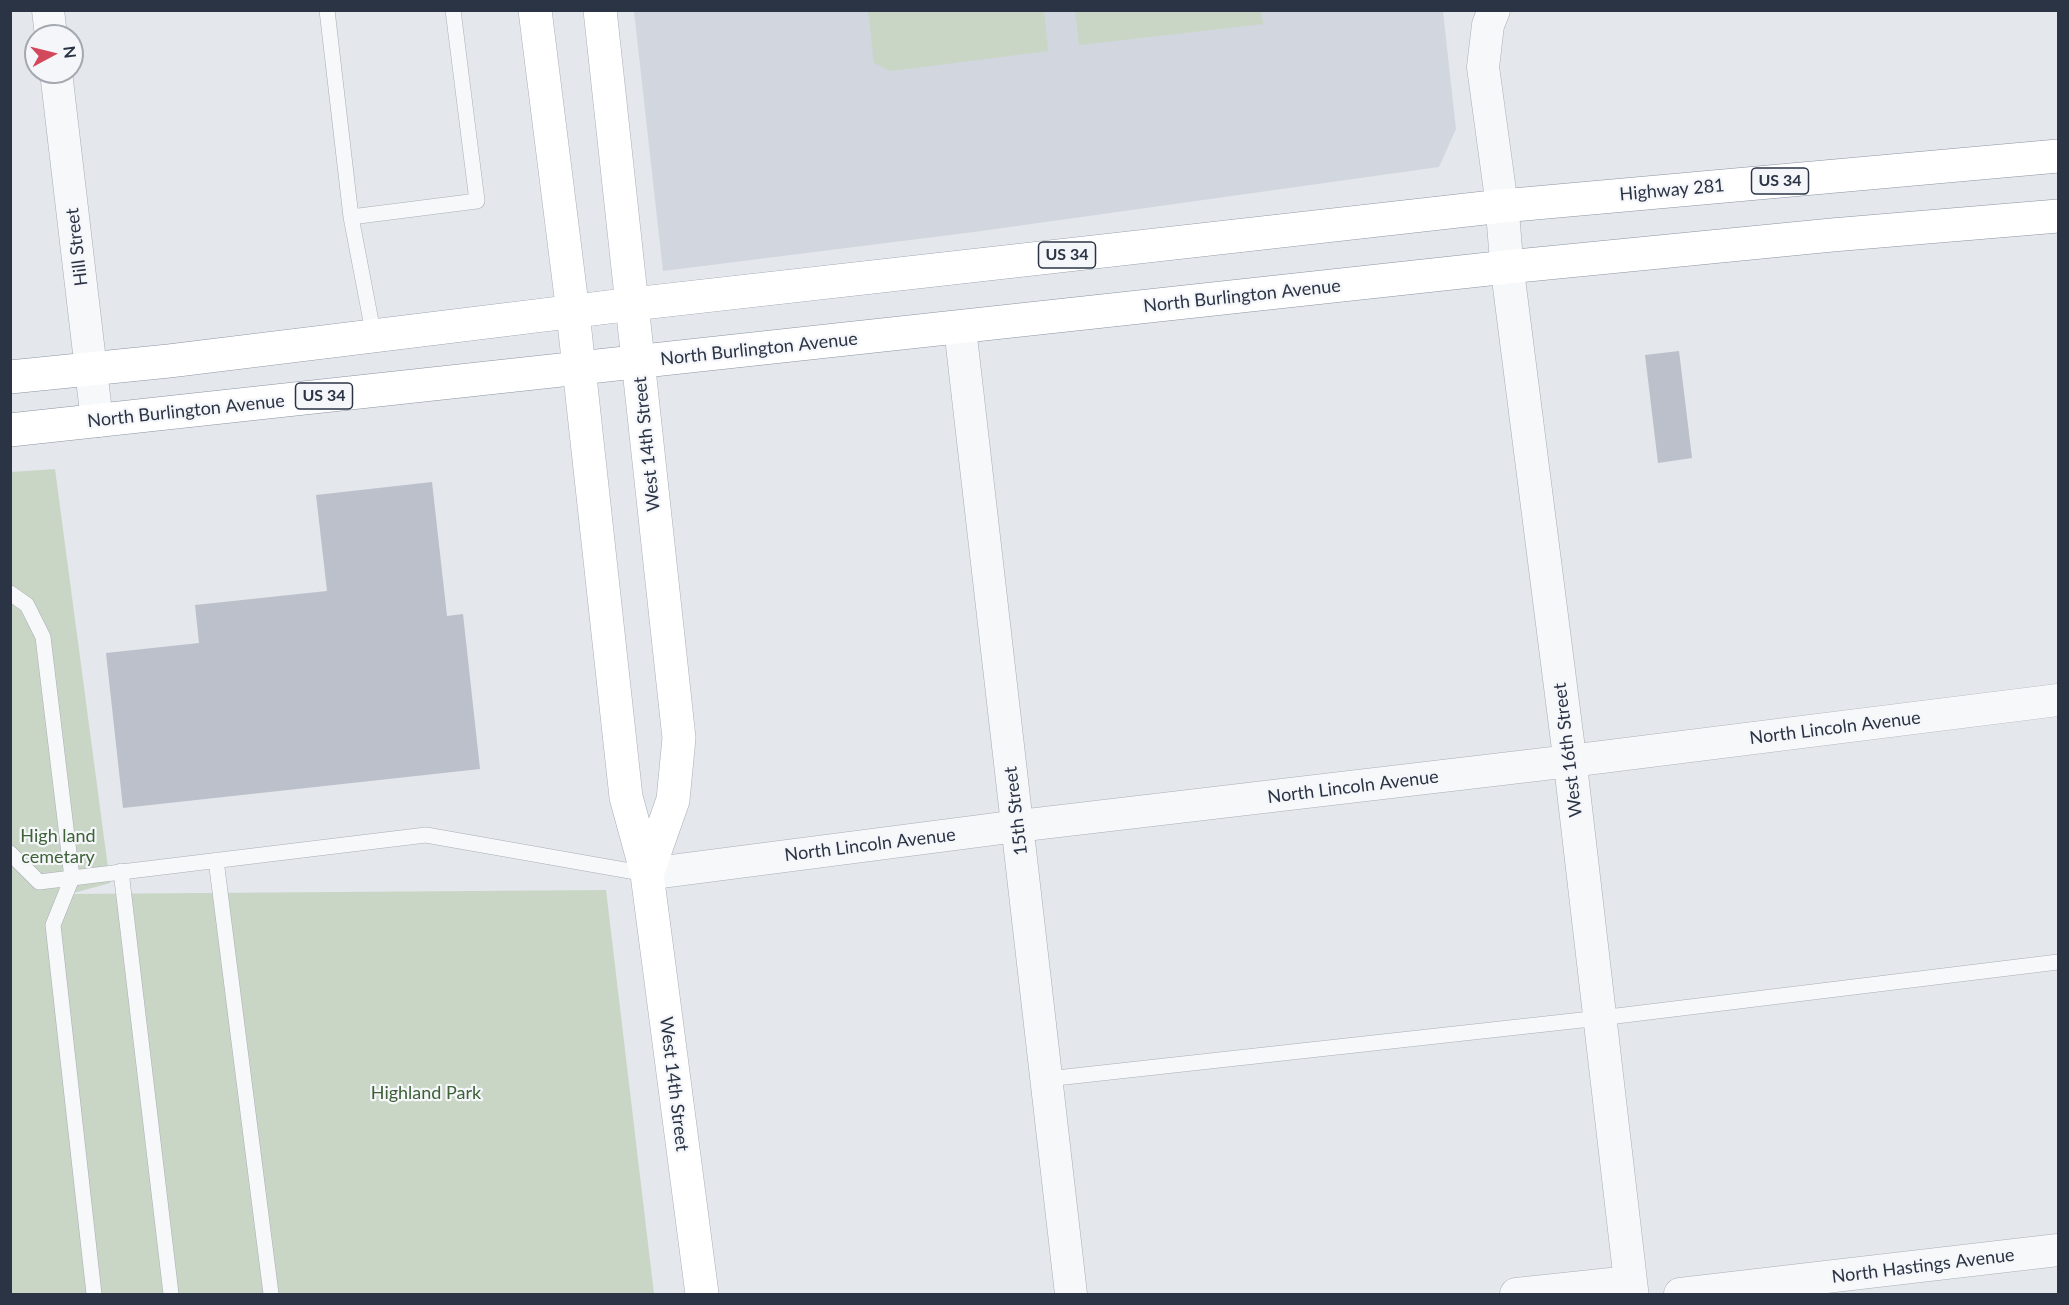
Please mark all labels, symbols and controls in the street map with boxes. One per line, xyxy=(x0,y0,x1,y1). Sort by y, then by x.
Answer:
north arrow xyxy=(24,24,84,84)
text: N xyxy=(60,45,81,59)
road number: US 34 xyxy=(1752,168,1808,194)
street label: Highway 281 xyxy=(1619,175,1725,205)
street label: Hill Street xyxy=(62,207,92,287)
road number: US 34 xyxy=(1038,242,1096,268)
street label: North Burlington Avenue xyxy=(1142,275,1342,317)
street label: North Burlington Avenue xyxy=(659,328,859,370)
street label: West 14th Street xyxy=(629,376,665,512)
road number: US 34 xyxy=(296,383,352,409)
street label: North Burlington Avenue xyxy=(86,390,286,432)
street label: West 16th Street xyxy=(1549,682,1587,818)
street label: North Lincoln Avenue xyxy=(1748,707,1922,749)
street label: 15th Street xyxy=(1000,765,1032,857)
street label: North Lincoln Avenue xyxy=(1266,766,1440,808)
street label: North Lincoln Avenue xyxy=(783,824,957,866)
park label: High land cemetary xyxy=(20,825,96,868)
street label: West 14th Street xyxy=(655,1016,693,1152)
park label: Highland Park xyxy=(371,1082,481,1104)
street label: North Hastings Avenue xyxy=(1830,1244,2016,1288)

